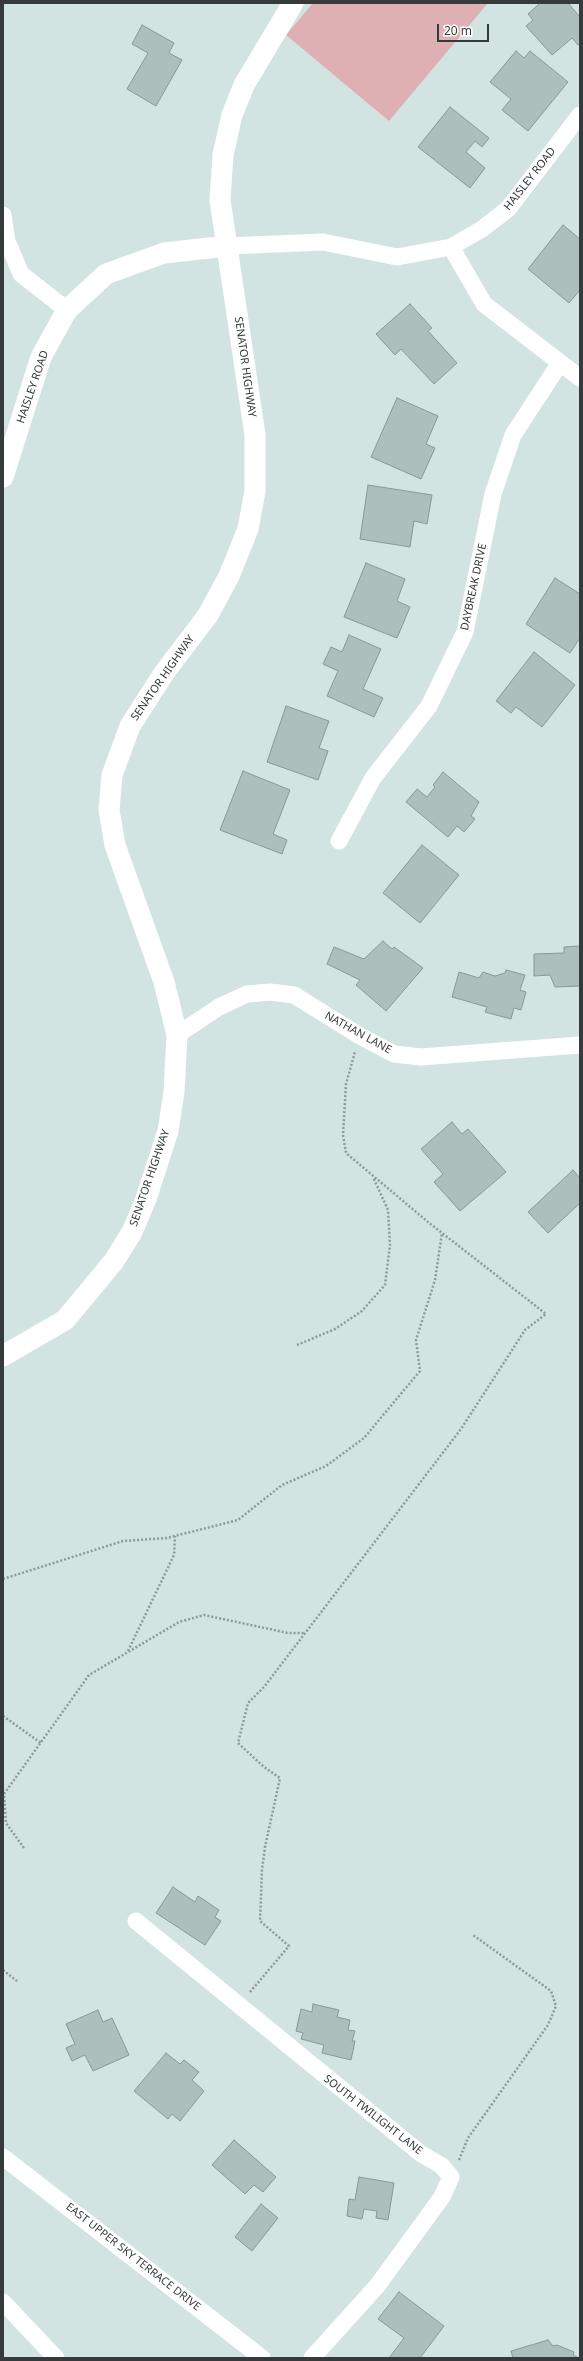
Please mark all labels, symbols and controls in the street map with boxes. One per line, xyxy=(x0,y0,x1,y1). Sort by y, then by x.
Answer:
scale bar xyxy=(439,16,491,42)
text: 20 m xyxy=(444,22,472,39)
street label: HAISLEY ROAD xyxy=(501,145,559,213)
street label: SENATOR HIGHWAY xyxy=(231,316,259,418)
street label: HAISLEY ROAD xyxy=(14,349,52,425)
street label: DAYBREAK DRIVE xyxy=(458,542,490,632)
street label: SENATOR HIGHWAY xyxy=(129,633,197,723)
street label: NATHAN LANE xyxy=(322,1009,394,1057)
street label: SENATOR HIGHWAY xyxy=(127,1128,173,1228)
street label: SOUTH TWILIGHT LANE xyxy=(321,2072,425,2158)
street label: EAST UPPER SKY TERRACE DRIVE xyxy=(63,2200,203,2314)

